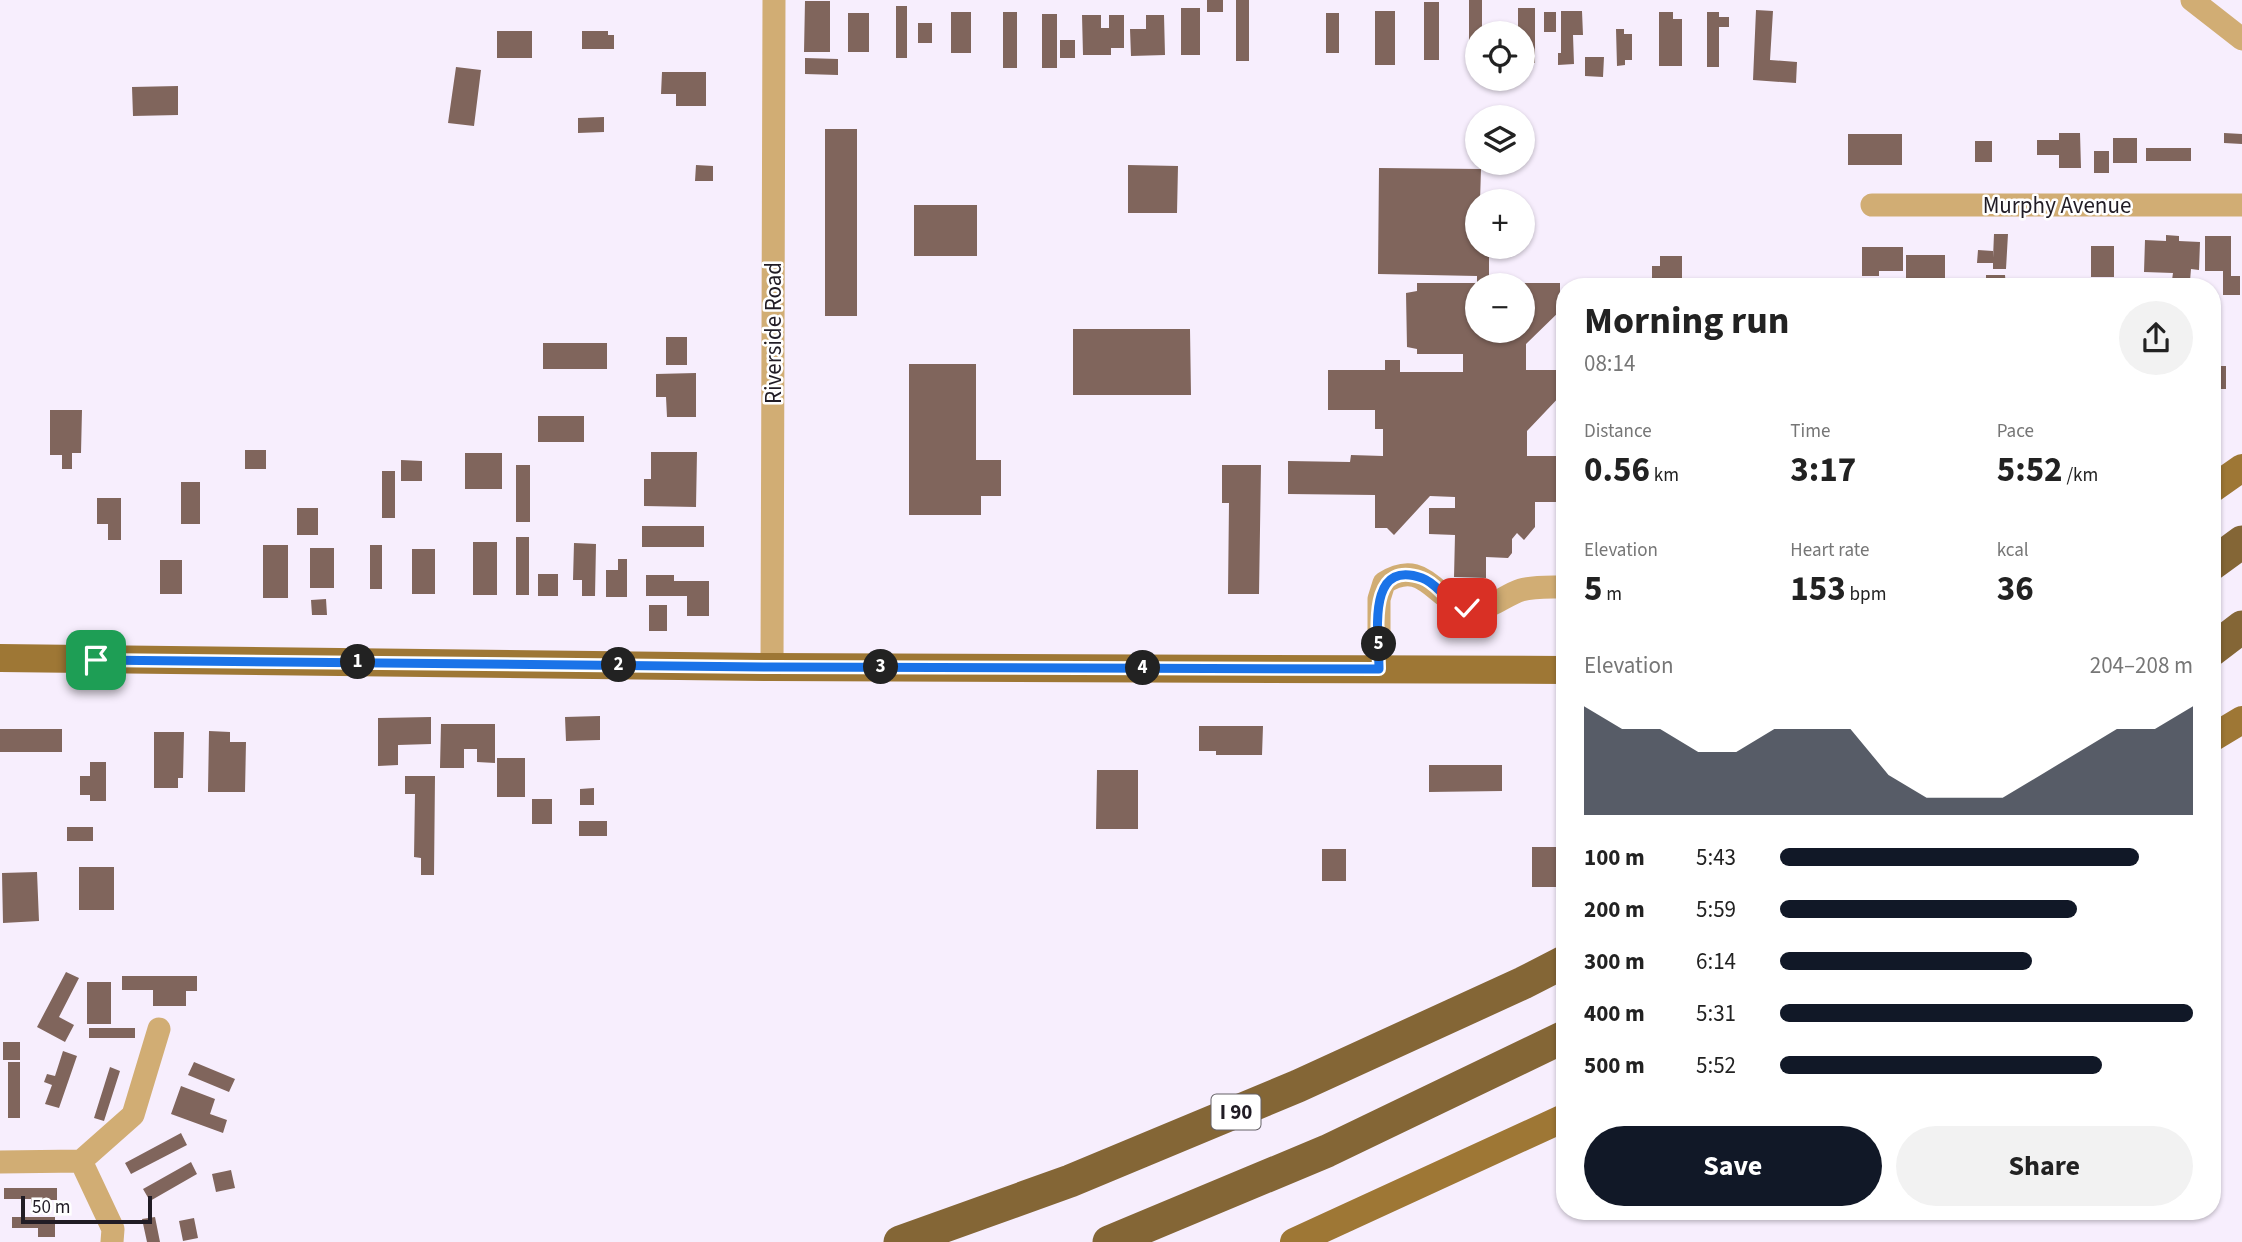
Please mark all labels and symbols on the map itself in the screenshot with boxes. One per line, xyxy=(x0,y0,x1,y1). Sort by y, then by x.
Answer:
street label: Murphy Avenue xyxy=(1983,189,2131,222)
street label: Riverside Road xyxy=(757,262,790,404)
pin xyxy=(1437,578,1497,638)
pin: 5 xyxy=(1362,626,1396,662)
pin xyxy=(66,630,126,690)
pin: 1 xyxy=(340,644,376,680)
pin: 2 xyxy=(602,648,636,682)
pin: 3 xyxy=(864,650,898,684)
pin: 4 xyxy=(1126,650,1160,686)
road number: I 90 xyxy=(1212,1094,1260,1130)
scale bar xyxy=(21,1193,152,1225)

